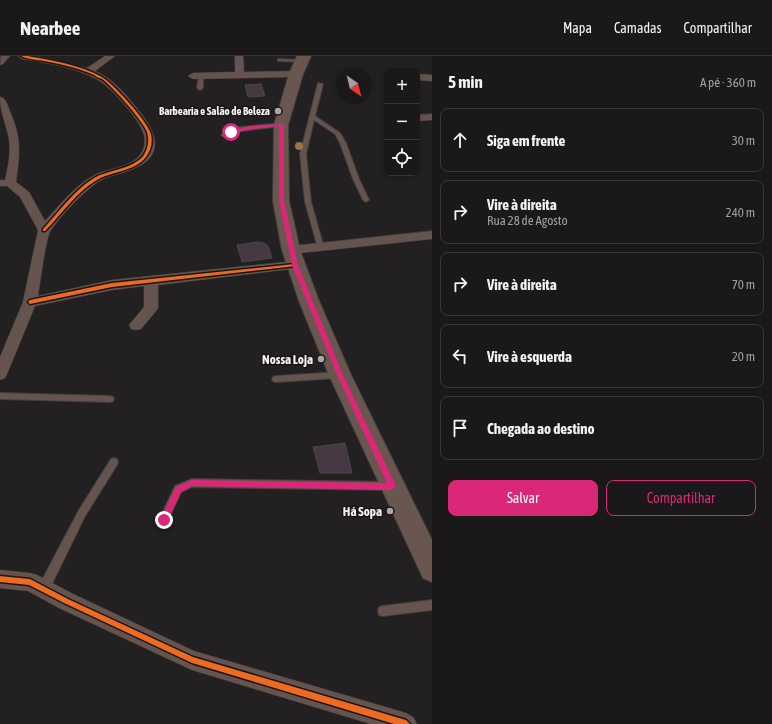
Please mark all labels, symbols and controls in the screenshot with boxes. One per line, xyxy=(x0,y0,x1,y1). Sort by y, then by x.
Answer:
text: Nearbee xyxy=(20,17,80,39)
text: Mapa xyxy=(563,20,592,36)
text: Camadas xyxy=(614,20,662,36)
text: Compartilhar xyxy=(684,20,752,36)
north arrow xyxy=(336,68,372,104)
map controls xyxy=(384,68,420,176)
button: + xyxy=(384,68,420,104)
text: 5 min xyxy=(448,72,483,92)
text: A pé · 360 m xyxy=(700,75,756,90)
button: − xyxy=(384,104,420,140)
place label: Barbearia e Salão de Beleza xyxy=(159,105,270,117)
marker: Barbearia e Salão de Beleza xyxy=(273,106,283,116)
route start xyxy=(222,123,240,141)
icon: ahead xyxy=(449,129,471,151)
text: Siga em frente xyxy=(487,132,565,149)
text: 30 m xyxy=(732,133,755,148)
button: locate xyxy=(384,140,420,176)
text: Vire à direita xyxy=(487,196,557,213)
icon: right xyxy=(449,201,471,223)
text: 240 m xyxy=(726,205,755,220)
text: Rua 28 de Agosto xyxy=(487,213,568,228)
icon: right xyxy=(449,273,471,295)
text: Vire à direita xyxy=(487,276,557,293)
text: 70 m xyxy=(732,277,755,292)
icon: left xyxy=(449,345,471,367)
text: Vire à esquerda xyxy=(487,348,572,365)
text: 20 m xyxy=(732,349,755,364)
place label: Nossa Loja xyxy=(262,352,313,367)
marker: Nossa Loja xyxy=(316,354,326,364)
icon: arrive xyxy=(449,417,471,439)
text: Chegada ao destino xyxy=(487,420,595,437)
button: Salvar xyxy=(448,480,598,516)
button: Compartilhar xyxy=(606,480,756,516)
place label: Há Sopa xyxy=(343,504,382,519)
marker: Há Sopa xyxy=(385,506,395,516)
route end xyxy=(155,511,173,529)

